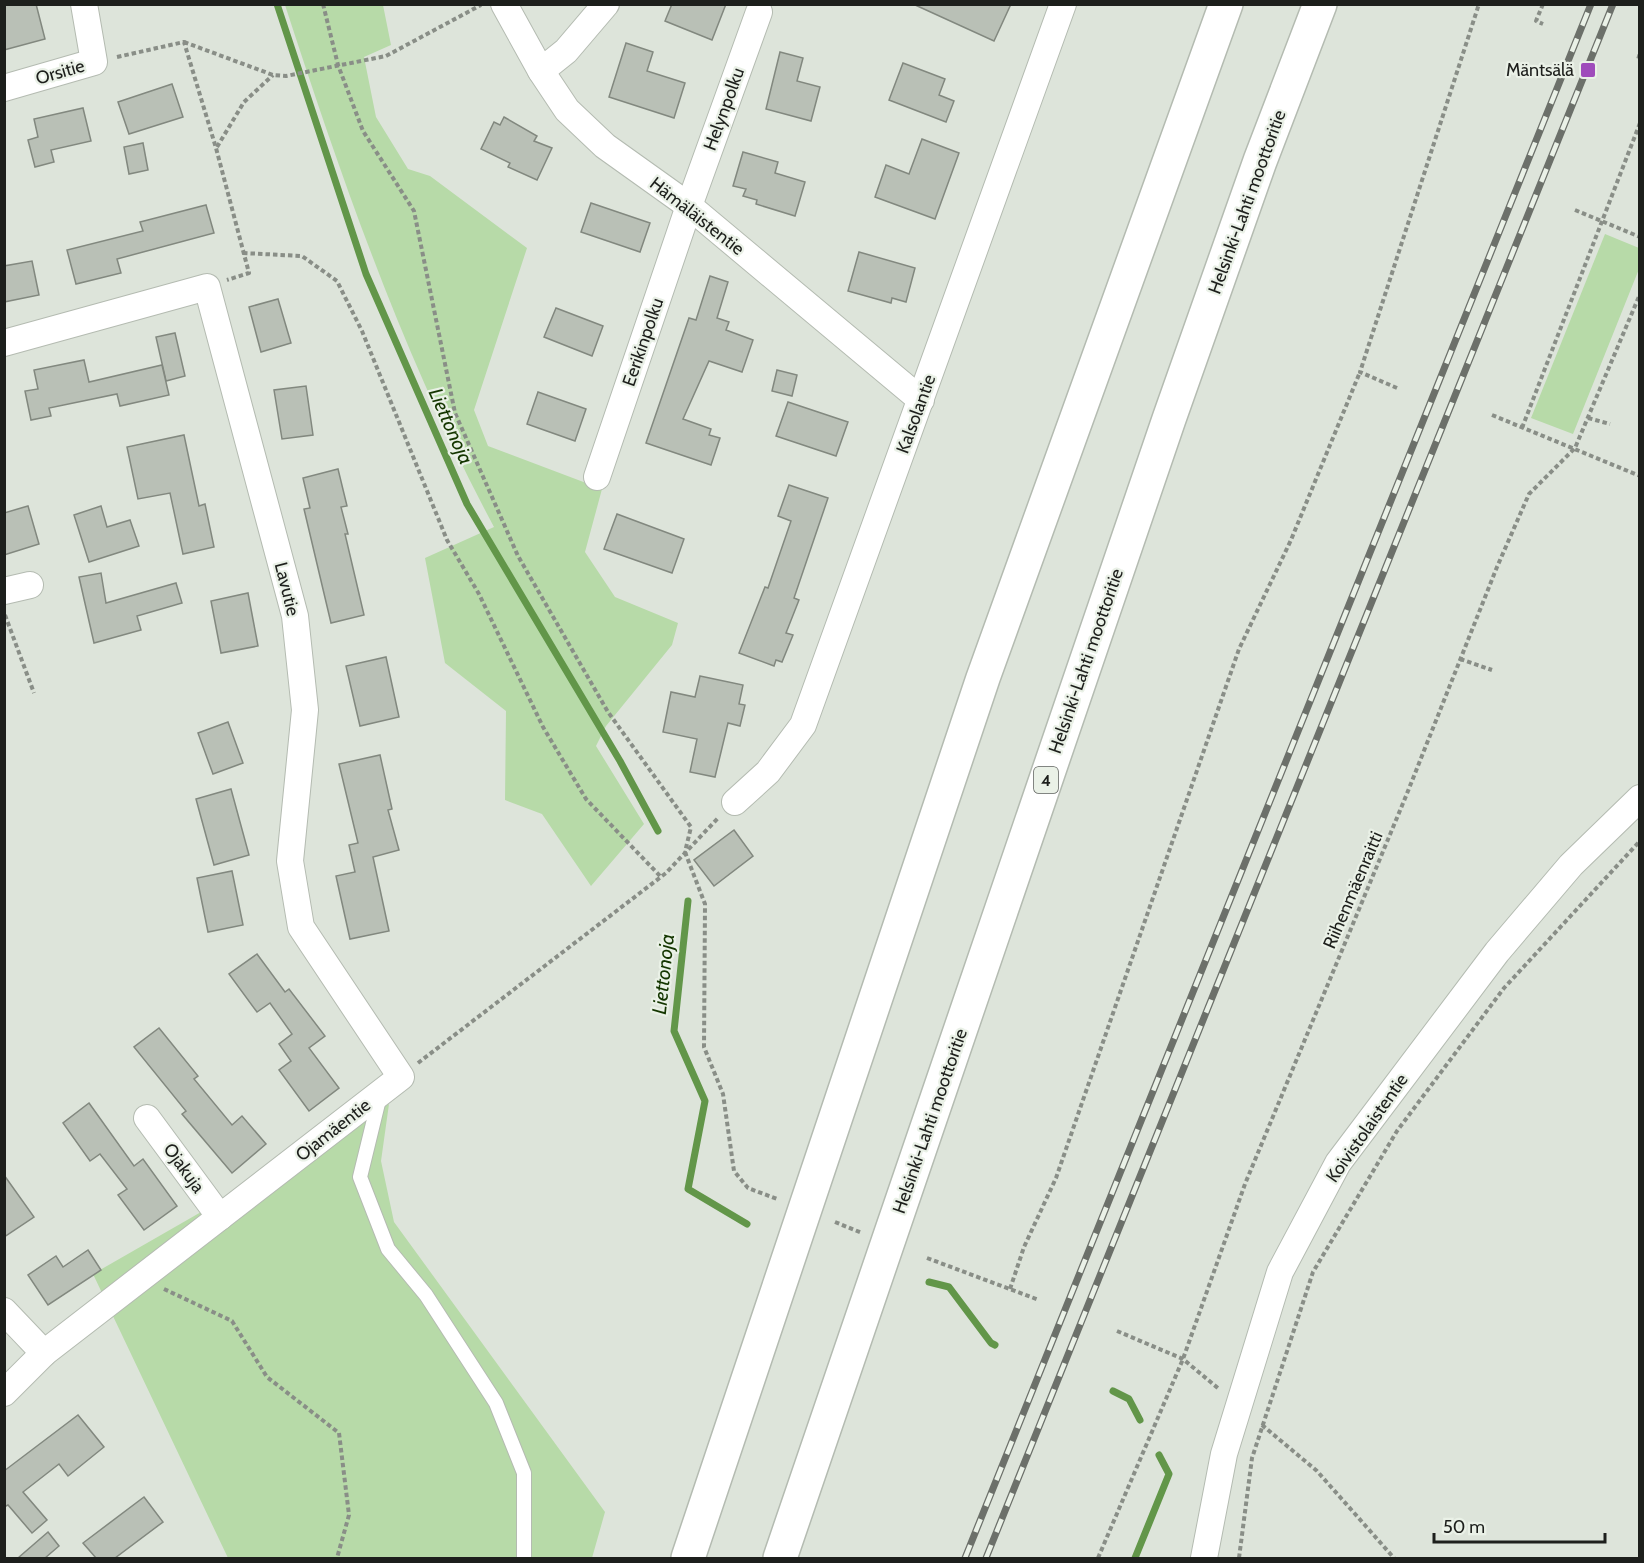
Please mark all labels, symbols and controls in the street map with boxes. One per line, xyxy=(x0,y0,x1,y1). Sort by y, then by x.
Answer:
street label: Orsitie xyxy=(33,55,87,89)
place label: Mäntsälä xyxy=(1506,59,1574,81)
marker: Mäntsälä xyxy=(1579,61,1597,79)
street label: Helynpolku xyxy=(699,65,749,153)
street label: Helsinki-Lahti moottoritie xyxy=(1203,107,1291,297)
street label: Hämäläistentie xyxy=(645,172,749,260)
street label: Eerikinpolku xyxy=(618,295,668,389)
street label: Kalsolantie xyxy=(892,372,940,456)
water label: Liettonoja xyxy=(424,384,478,468)
street label: Lavutie xyxy=(270,560,304,618)
street label: Helsinki-Lahti moottoritie xyxy=(1044,566,1128,756)
road number: 4 xyxy=(1034,767,1058,793)
street label: Riihenmäenraitti xyxy=(1318,828,1388,952)
water label: Liettonoja xyxy=(647,933,679,1015)
street label: Helsinki-Lahti moottoritie xyxy=(888,1026,972,1216)
street label: Koivistolaistentie xyxy=(1321,1069,1413,1187)
street label: Ojamäentie xyxy=(291,1094,375,1166)
street label: Ojakuja xyxy=(159,1139,210,1197)
scale bar xyxy=(1434,1506,1605,1544)
text: 50 m xyxy=(1443,1516,1485,1538)

